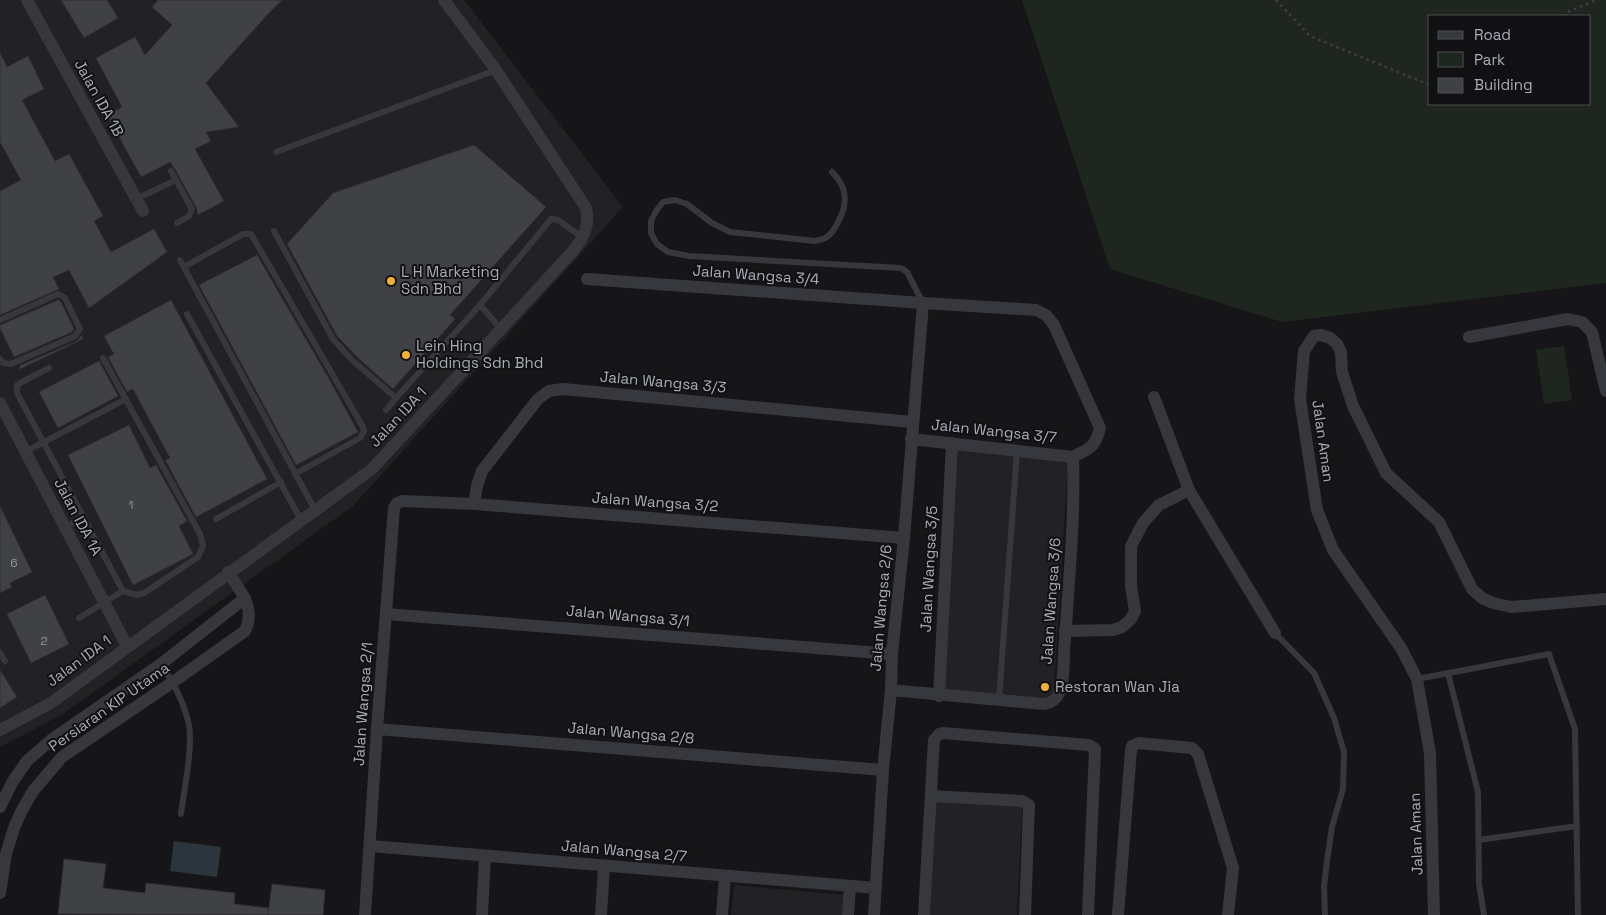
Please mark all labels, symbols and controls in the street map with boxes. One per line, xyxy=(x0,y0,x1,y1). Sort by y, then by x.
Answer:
legend xyxy=(1428,15,1591,105)
text: Road xyxy=(1474,25,1511,44)
text: Park xyxy=(1474,50,1505,69)
street label: Jalan IDA 1B xyxy=(70,56,128,140)
text: Building xyxy=(1474,75,1533,94)
street label: Jalan Wangsa 3/4 xyxy=(692,261,820,288)
place label: L H Marketing Sdn Bhd xyxy=(401,262,499,298)
marker: L H Marketing Sdn Bhd xyxy=(385,275,397,287)
place label: Lein Hing Holdings Sdn Bhd xyxy=(416,336,543,372)
marker: Lein Hing Holdings Sdn Bhd xyxy=(400,349,412,361)
street label: Jalan Wangsa 3/3 xyxy=(599,367,727,396)
street label: Jalan IDA 1 xyxy=(365,383,430,451)
street label: Jalan Aman xyxy=(1308,399,1339,483)
street label: Jalan Wangsa 3/7 xyxy=(930,414,1058,447)
street label: Jalan IDA 1A xyxy=(50,475,107,559)
street label: Jalan Wangsa 3/2 xyxy=(591,488,719,515)
house number: 1 xyxy=(128,497,134,513)
street label: Jalan Wangsa 3/5 xyxy=(916,505,941,633)
street label: Jalan Wangsa 3/6 xyxy=(1037,537,1064,665)
street label: Jalan Wangsa 2/6 xyxy=(866,544,895,672)
house number: 6 xyxy=(10,555,18,571)
street label: Jalan Wangsa 3/1 xyxy=(565,601,691,630)
street label: Jalan IDA 1 xyxy=(43,631,115,690)
house number: 2 xyxy=(40,633,48,649)
street label: Jalan Wangsa 2/1 xyxy=(349,641,376,766)
street label: Persiaran KIP Utama xyxy=(45,658,173,755)
place label: Restoran Wan Jia xyxy=(1055,677,1180,696)
marker: Restoran Wan Jia xyxy=(1039,681,1051,693)
street label: Jalan Wangsa 2/8 xyxy=(567,717,695,748)
street label: Jalan Aman xyxy=(1405,792,1426,876)
street label: Jalan Wangsa 2/7 xyxy=(560,836,688,865)

